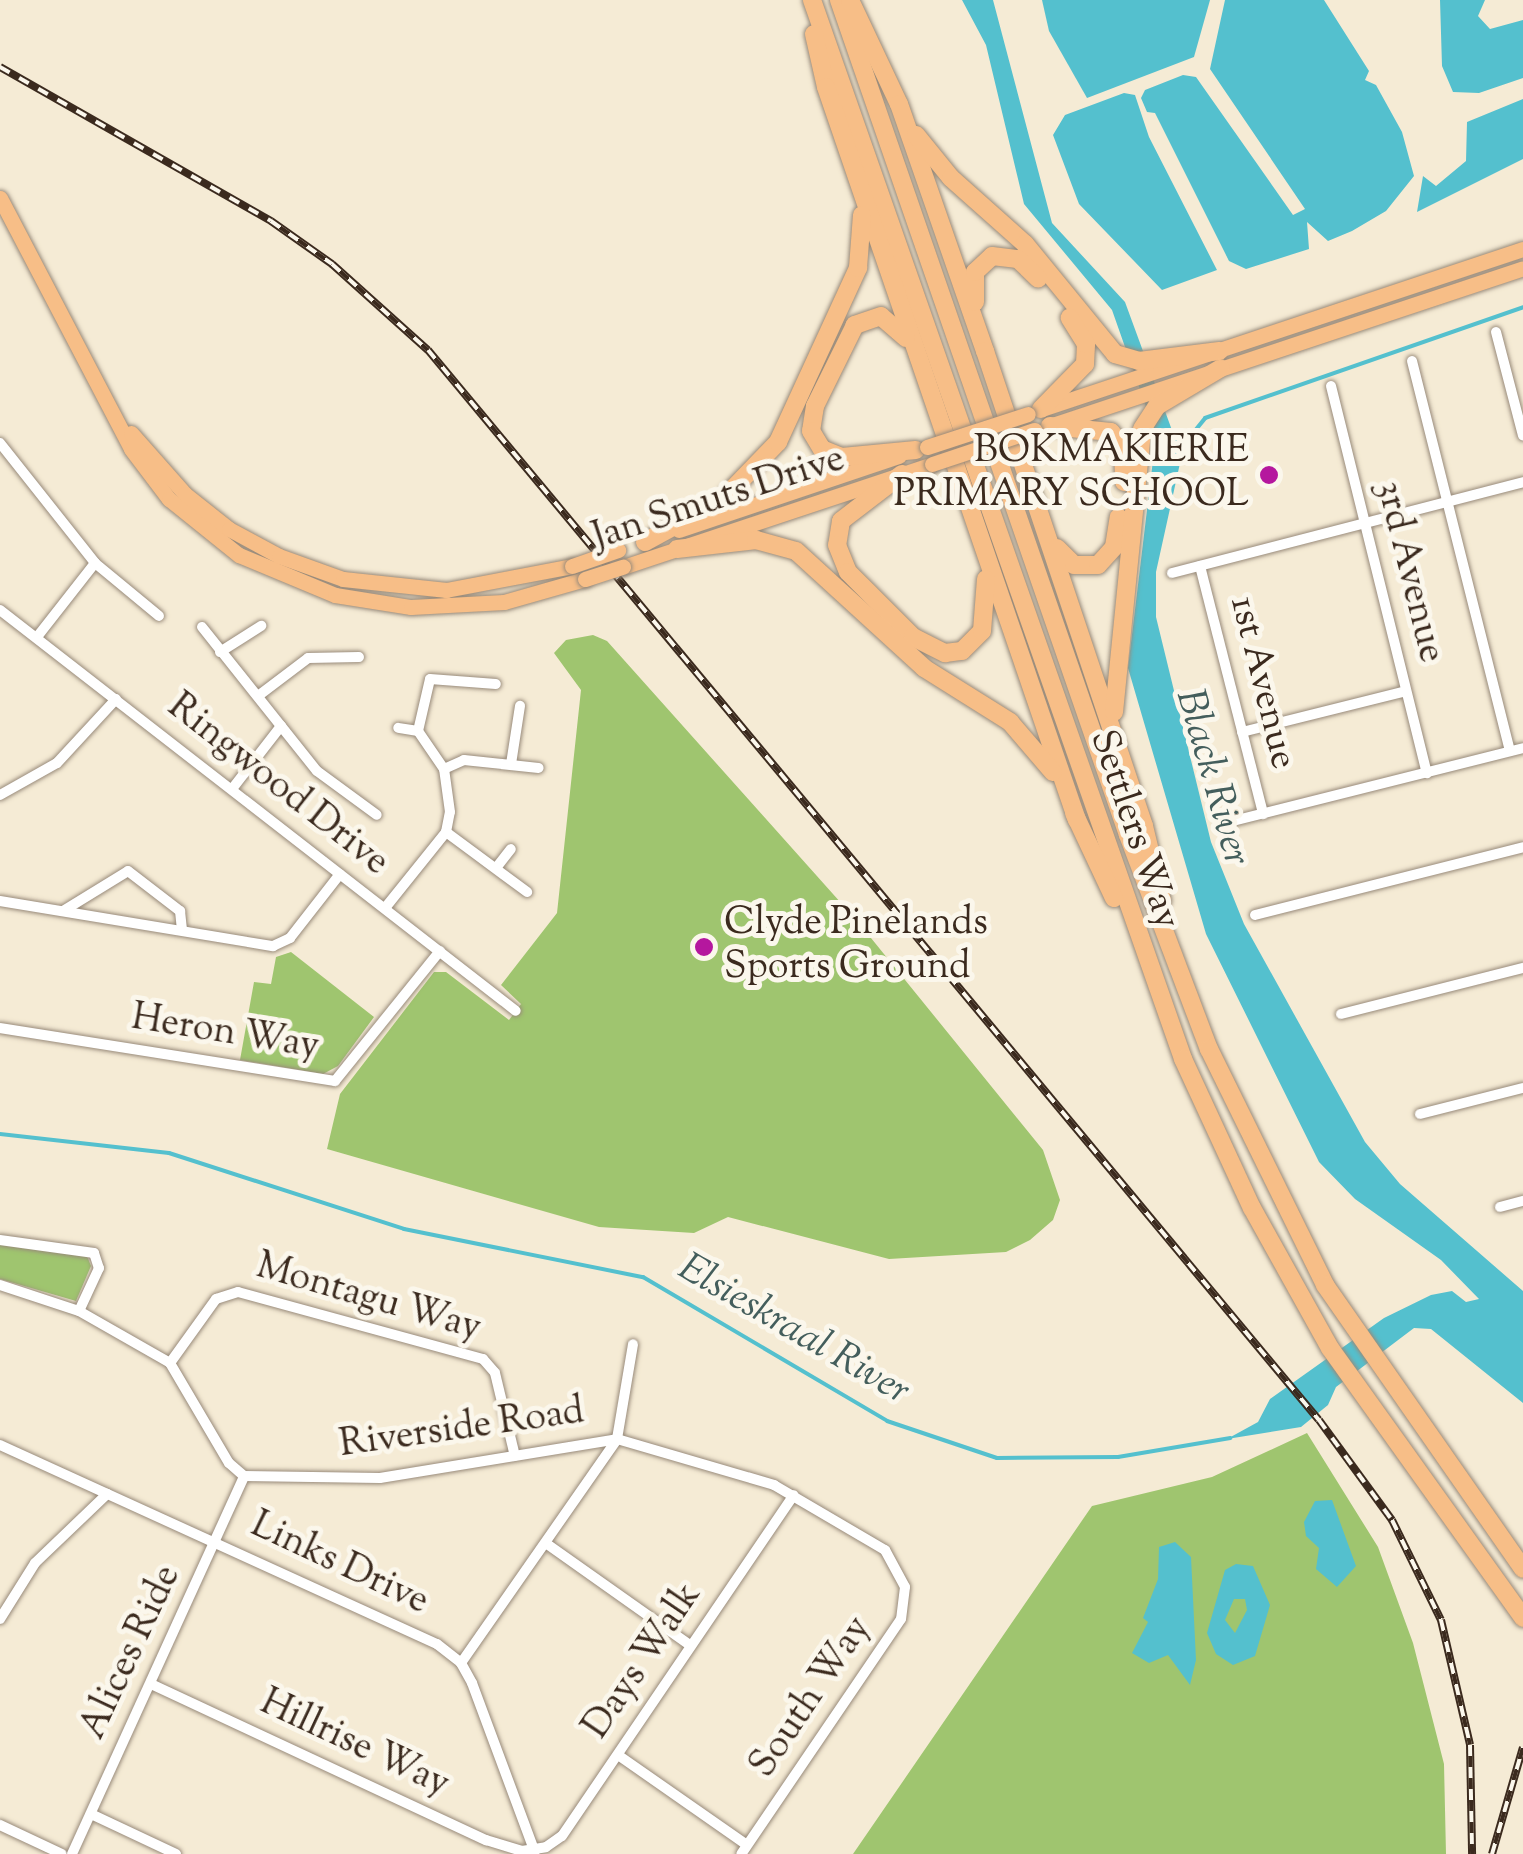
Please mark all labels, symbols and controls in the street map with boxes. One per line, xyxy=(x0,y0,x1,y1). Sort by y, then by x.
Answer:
place label: BOKMAKIERIE PRIMARY SCHOOL xyxy=(893,430,1249,520)
street label: Jan Smuts Drive xyxy=(587,438,851,562)
marker: BOKMAKIERIE PRIMARY SCHOOL xyxy=(1258,464,1280,486)
street label: 3rd Avenue xyxy=(1363,476,1453,668)
street label: 1st Avenue xyxy=(1218,592,1304,774)
water label: Black River xyxy=(1163,684,1259,872)
street label: Ringwood Drive xyxy=(157,685,397,887)
street label: Settlers Way xyxy=(1078,725,1188,935)
place label: Clyde Pinelands Sports Ground xyxy=(724,902,988,992)
marker: Clyde Pinelands Sports Ground xyxy=(693,936,715,958)
street label: Heron Way xyxy=(128,997,322,1071)
street label: Montagu Way xyxy=(250,1245,486,1353)
water label: Elsieskraal River xyxy=(669,1245,917,1417)
street label: Riverside Road xyxy=(337,1390,587,1470)
street label: Links Drive xyxy=(243,1504,435,1626)
street label: Alices Ride xyxy=(72,1559,192,1747)
street label: Days Walk xyxy=(575,1575,713,1749)
street label: South Way xyxy=(741,1609,883,1787)
street label: Hillrise Way xyxy=(252,1681,456,1809)

